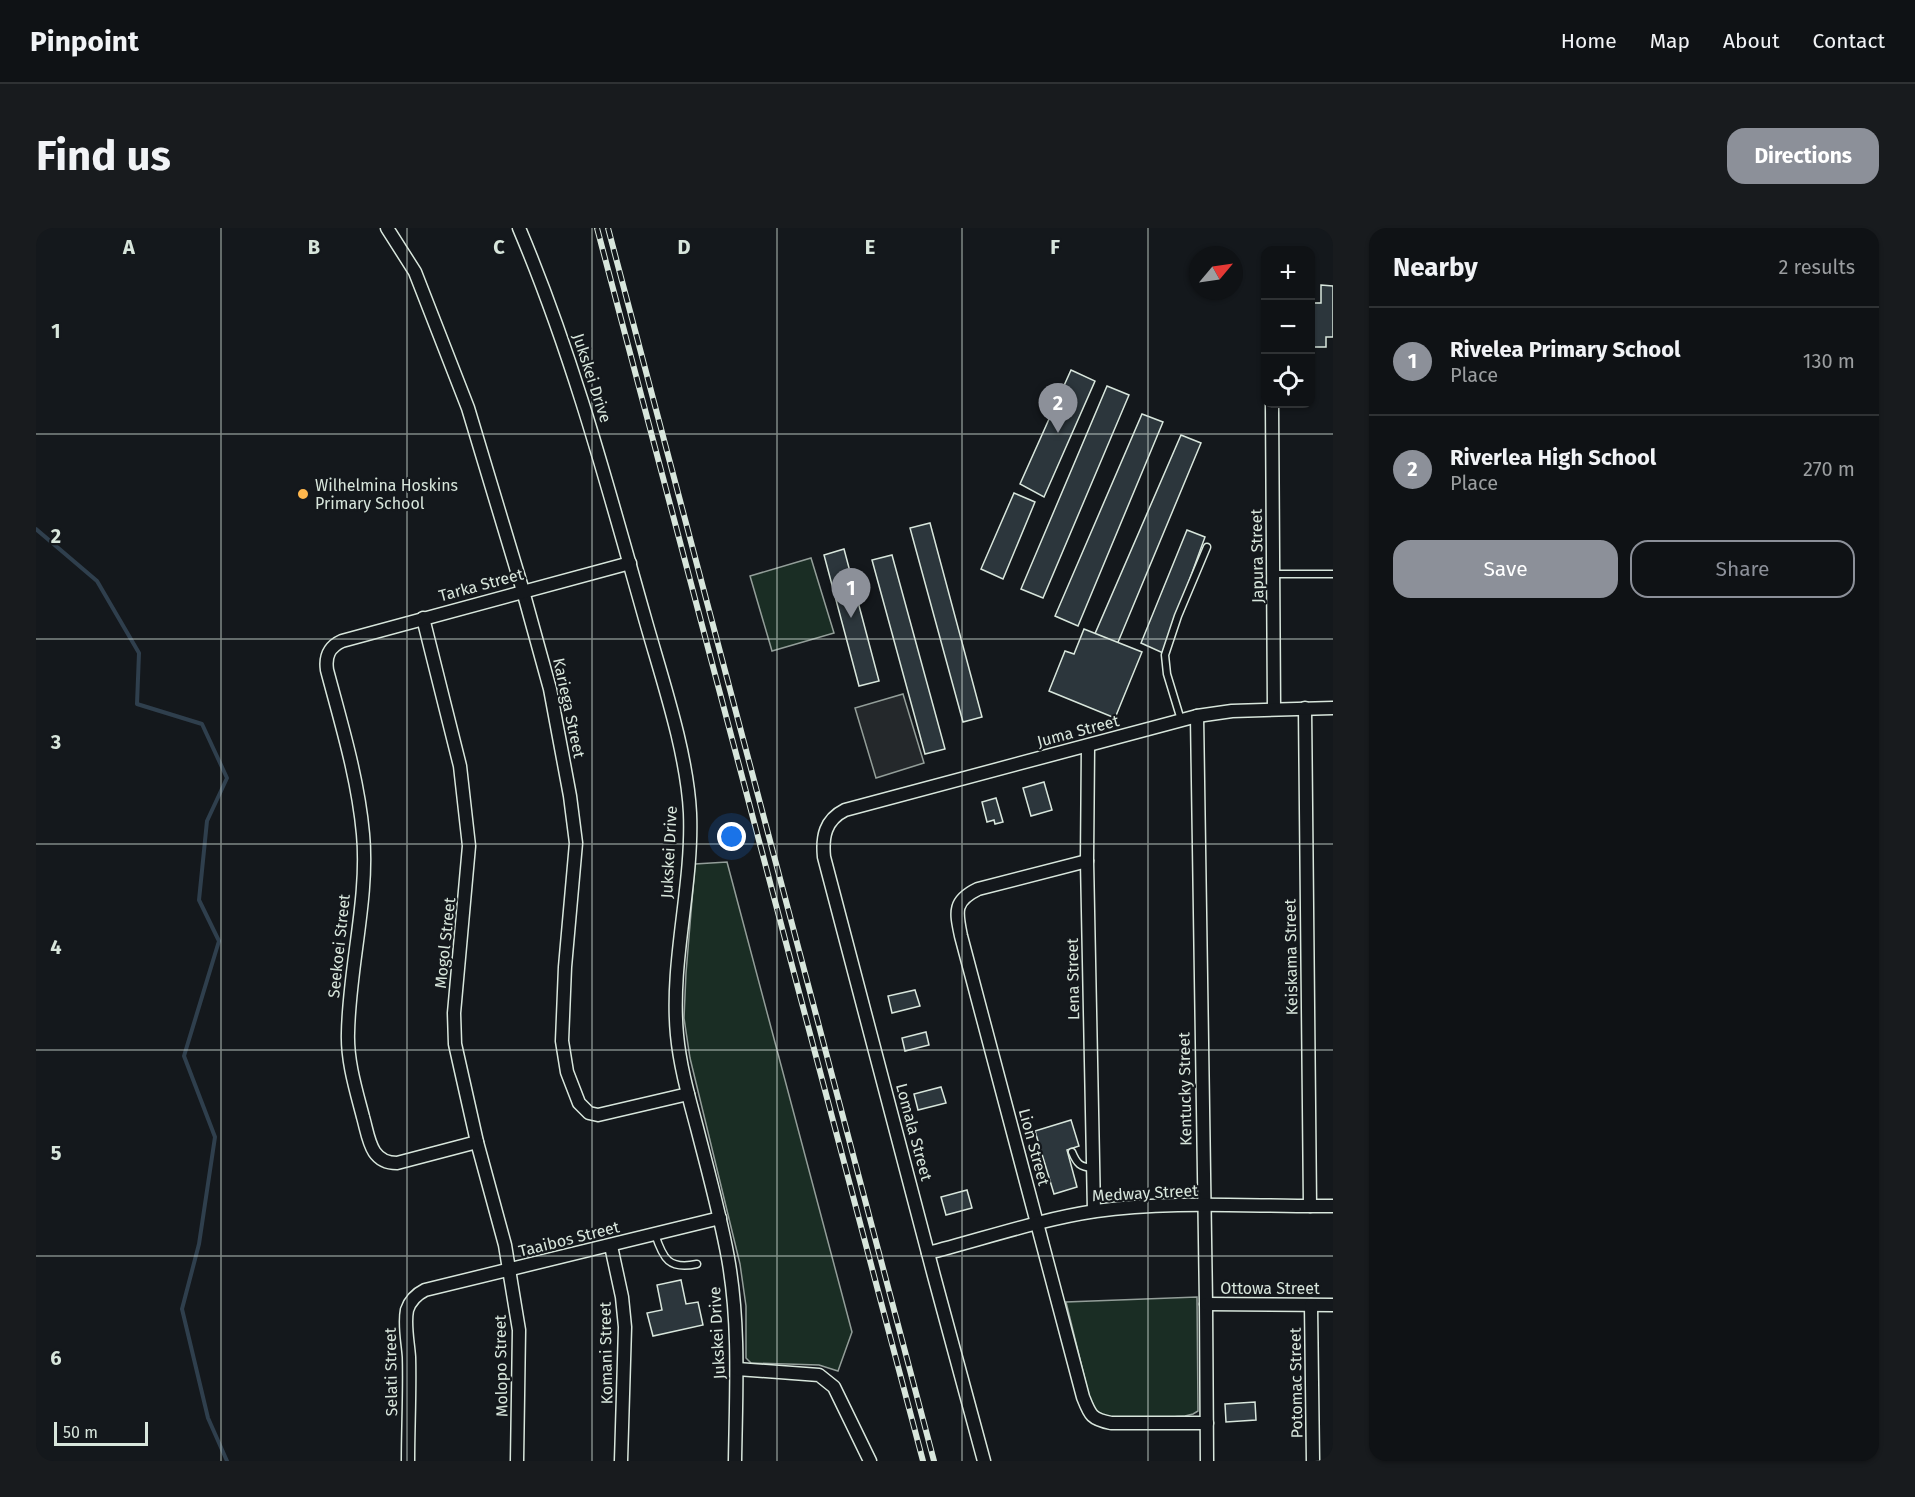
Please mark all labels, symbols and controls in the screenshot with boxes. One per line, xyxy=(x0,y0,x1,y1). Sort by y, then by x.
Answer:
text: Pinpoint xyxy=(30,25,139,58)
text: Home xyxy=(1561,28,1617,54)
text: Map xyxy=(1650,28,1690,54)
text: About xyxy=(1723,28,1780,54)
text: Contact xyxy=(1813,28,1885,54)
button: Directions xyxy=(1727,128,1879,184)
text: Find us xyxy=(36,131,171,181)
text: A xyxy=(122,235,136,259)
text: B xyxy=(308,235,320,259)
text: C xyxy=(493,235,505,259)
text: D xyxy=(677,235,691,259)
text: E xyxy=(865,235,875,259)
text: F xyxy=(1050,235,1060,259)
north arrow xyxy=(1189,246,1243,300)
map controls xyxy=(1261,246,1315,408)
button: + xyxy=(1261,246,1315,300)
text: Nearby xyxy=(1393,252,1478,283)
text: 2 results xyxy=(1778,255,1855,279)
button: − xyxy=(1261,300,1315,354)
text: 1 xyxy=(51,319,61,343)
street label: Jukskei Drive xyxy=(569,331,615,425)
text: Rivelea Primary School xyxy=(1450,336,1681,363)
text: 1 xyxy=(1408,349,1417,373)
text: 130 m xyxy=(1803,349,1855,373)
button: locate xyxy=(1261,354,1315,408)
text: Place xyxy=(1450,363,1498,387)
pin: 2 xyxy=(1038,384,1078,433)
text: Riverlea High School xyxy=(1450,444,1656,471)
text: 2 xyxy=(1407,457,1418,481)
text: 270 m xyxy=(1803,457,1855,481)
text: Place xyxy=(1450,471,1498,495)
place label: Wilhelmina Hoskins Primary School xyxy=(315,476,458,513)
marker: Wilhelmina Hoskins Primary School xyxy=(296,487,310,501)
street label: Japura Street xyxy=(1247,508,1267,603)
text: 2 xyxy=(51,524,61,548)
button: Save xyxy=(1393,540,1618,598)
button: Share xyxy=(1630,540,1855,598)
street label: Tarka Street xyxy=(437,565,526,605)
pin: 1 xyxy=(832,568,870,618)
street label: Kariega Street xyxy=(549,656,589,760)
street label: Juma Street xyxy=(1035,711,1121,751)
text: 3 xyxy=(50,730,61,754)
street label: Jukskei Drive xyxy=(657,805,681,899)
your location xyxy=(717,822,746,851)
street label: Seekoei Street xyxy=(324,893,354,999)
street label: Mogol Street xyxy=(431,896,459,990)
street label: Keiskama Street xyxy=(1280,898,1302,1015)
text: 4 xyxy=(50,935,62,959)
street label: Lena Street xyxy=(1063,938,1083,1020)
street label: Kentucky Street xyxy=(1175,1032,1195,1146)
street label: Lomala Street xyxy=(892,1081,936,1183)
street label: Lion Street xyxy=(1015,1106,1053,1188)
text: 5 xyxy=(51,1141,62,1165)
street label: Medway Street xyxy=(1092,1181,1199,1205)
street label: Taaibos Street xyxy=(517,1217,622,1261)
street label: Ottowa Street xyxy=(1220,1279,1320,1298)
street label: Jukskei Drive xyxy=(705,1286,729,1380)
street label: Komani Street xyxy=(596,1301,616,1404)
street label: Molopo Street xyxy=(491,1315,511,1417)
street label: Selati Street xyxy=(381,1327,401,1417)
street label: Potomac Street xyxy=(1286,1327,1306,1439)
text: 6 xyxy=(50,1346,62,1370)
scale bar xyxy=(54,1419,148,1446)
text: 50 m xyxy=(63,1423,98,1442)

